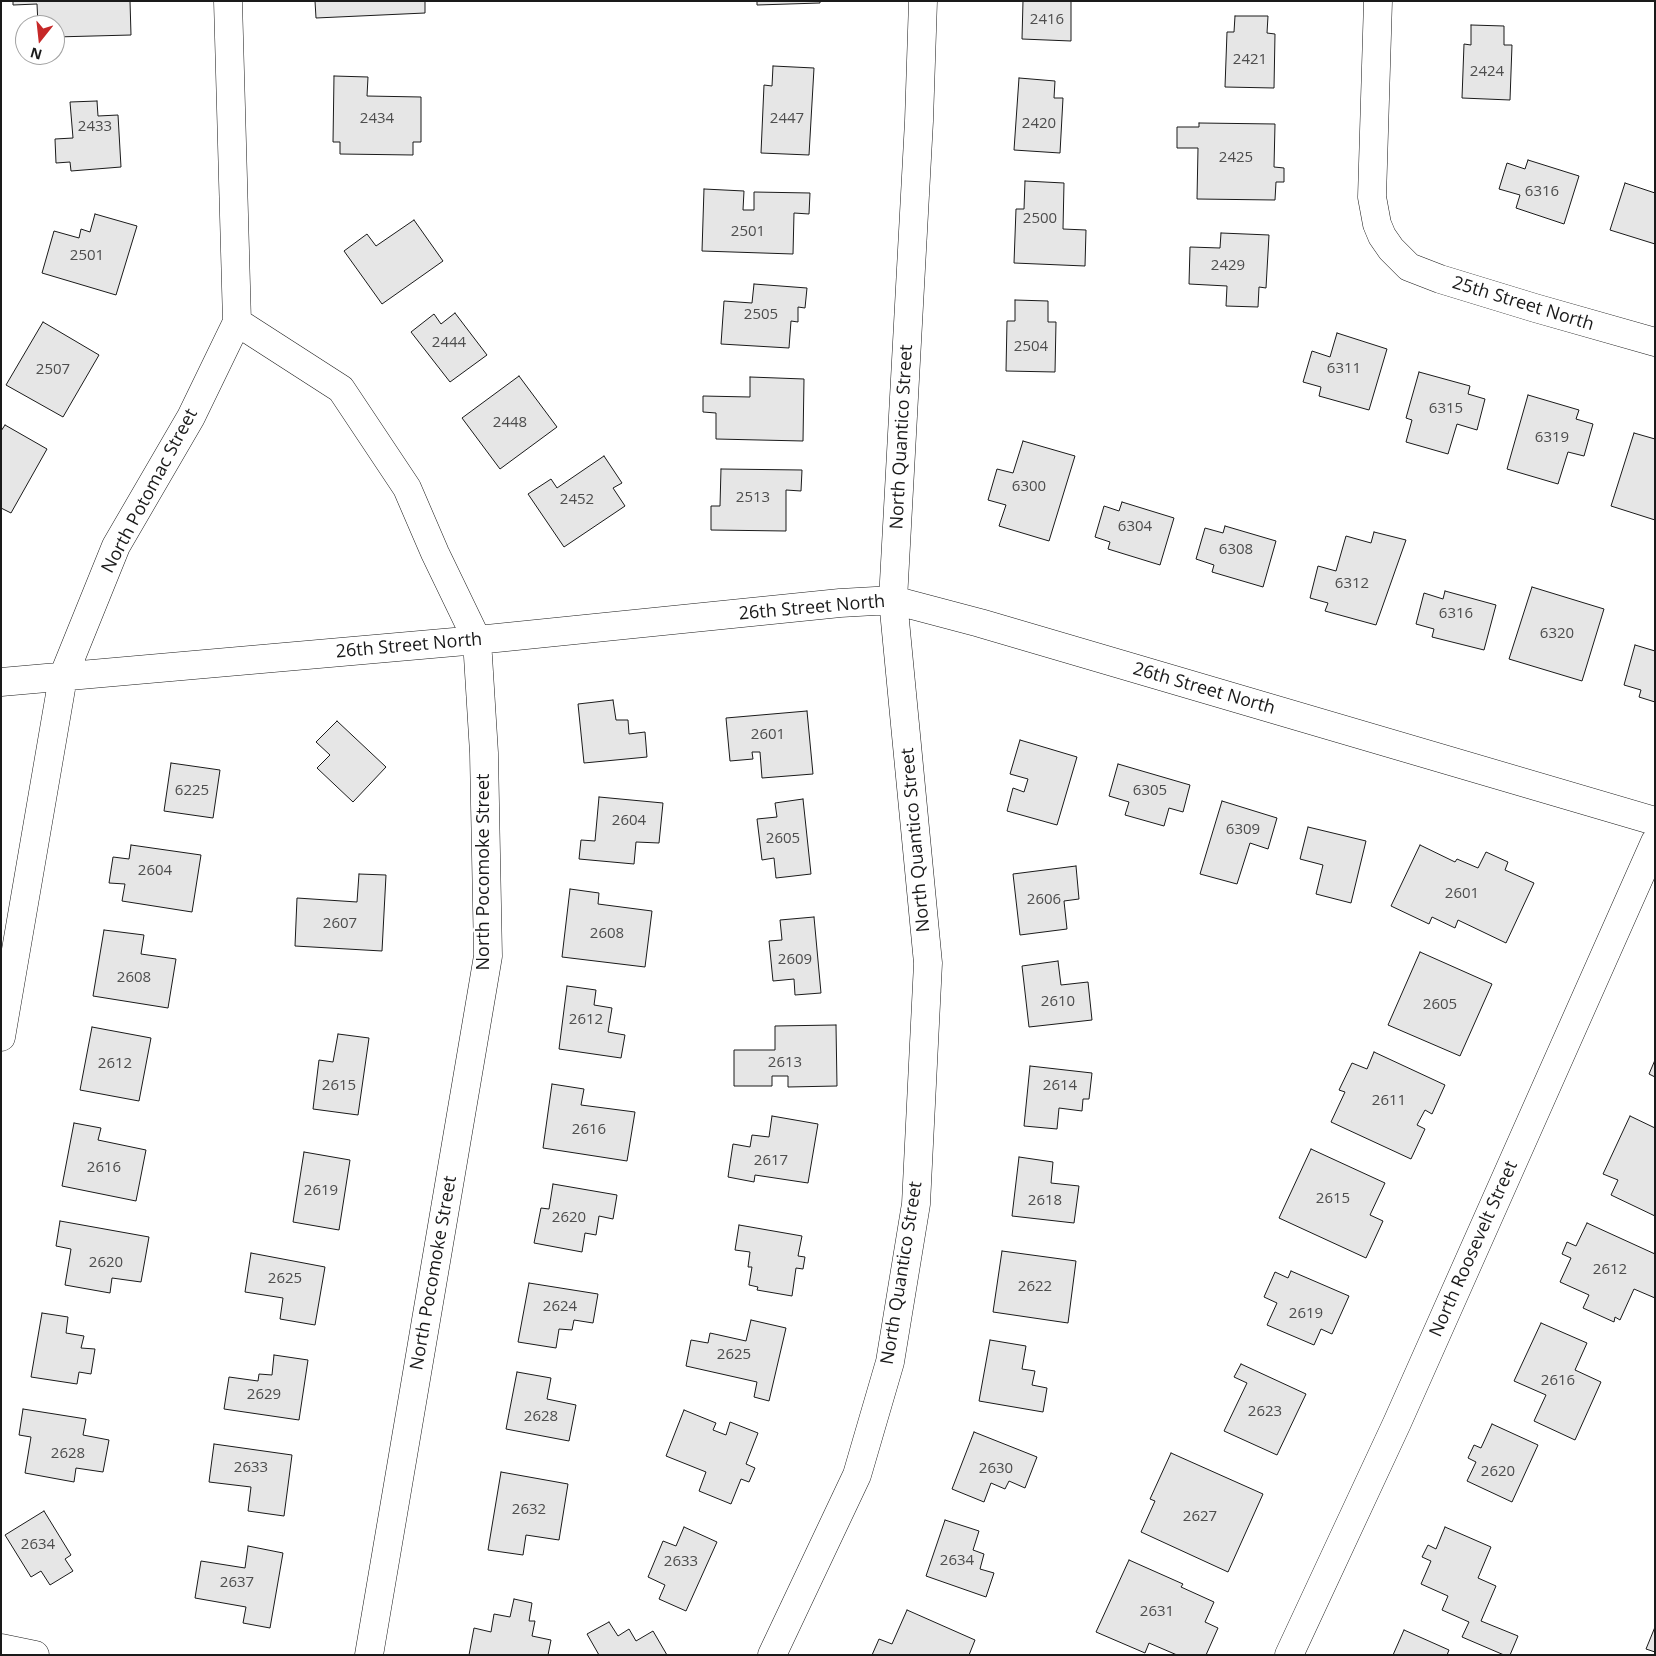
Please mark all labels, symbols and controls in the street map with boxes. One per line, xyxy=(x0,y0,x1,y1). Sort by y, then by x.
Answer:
house number: 2416 xyxy=(1030,11,1064,29)
north arrow xyxy=(15,15,65,65)
text: N xyxy=(28,43,44,65)
house number: 2421 xyxy=(1233,51,1267,69)
house number: 2424 xyxy=(1470,63,1504,81)
house number: 2434 xyxy=(360,110,394,128)
house number: 2447 xyxy=(770,110,804,128)
house number: 2420 xyxy=(1022,115,1056,133)
house number: 2433 xyxy=(78,118,112,136)
house number: 2425 xyxy=(1219,149,1253,167)
house number: 6316 xyxy=(1525,183,1559,201)
house number: 2500 xyxy=(1023,210,1057,228)
house number: 2501 xyxy=(731,223,765,241)
house number: 2501 xyxy=(70,247,104,265)
house number: 2429 xyxy=(1211,257,1245,275)
street label: 25th Street North xyxy=(1450,272,1596,336)
house number: 2505 xyxy=(744,306,778,324)
house number: 2444 xyxy=(432,334,466,352)
house number: 2504 xyxy=(1014,338,1048,356)
street label: North Quantico Street xyxy=(886,344,918,530)
house number: 6311 xyxy=(1327,360,1361,378)
house number: 2507 xyxy=(36,361,70,379)
house number: 6315 xyxy=(1429,400,1463,418)
street label: North Potomac Street xyxy=(98,405,202,577)
house number: 2448 xyxy=(493,414,527,432)
house number: 6319 xyxy=(1535,429,1569,447)
house number: 6300 xyxy=(1012,478,1046,496)
house number: 2513 xyxy=(736,489,770,507)
house number: 2452 xyxy=(560,491,594,509)
house number: 6304 xyxy=(1118,518,1152,536)
house number: 6308 xyxy=(1219,541,1253,559)
house number: 6312 xyxy=(1335,575,1369,593)
street label: 26th Street North xyxy=(738,591,886,625)
house number: 6316 xyxy=(1439,605,1473,623)
house number: 6320 xyxy=(1540,625,1574,643)
street label: 26th Street North xyxy=(335,629,483,663)
street label: 26th Street North xyxy=(1130,658,1278,720)
house number: 2601 xyxy=(751,726,785,744)
street label: North Quantico Street xyxy=(897,747,935,933)
street label: North Pocomoke Street xyxy=(473,774,495,970)
house number: 6225 xyxy=(175,782,209,800)
house number: 6305 xyxy=(1133,782,1167,800)
house number: 2604 xyxy=(612,812,646,830)
house number: 6309 xyxy=(1226,821,1260,839)
house number: 2605 xyxy=(766,830,800,848)
house number: 2604 xyxy=(138,862,172,880)
house number: 2601 xyxy=(1445,885,1479,903)
house number: 2606 xyxy=(1027,891,1061,909)
house number: 2607 xyxy=(323,915,357,933)
house number: 2608 xyxy=(590,925,624,943)
house number: 2609 xyxy=(778,951,812,969)
house number: 2608 xyxy=(117,969,151,987)
house number: 2610 xyxy=(1041,993,1075,1011)
house number: 2605 xyxy=(1423,996,1457,1014)
house number: 2612 xyxy=(569,1011,603,1029)
house number: 2613 xyxy=(768,1054,802,1072)
house number: 2612 xyxy=(98,1055,132,1073)
house number: 2615 xyxy=(322,1077,356,1095)
house number: 2614 xyxy=(1043,1077,1077,1095)
house number: 2611 xyxy=(1372,1092,1406,1110)
house number: 2616 xyxy=(572,1121,606,1139)
house number: 2617 xyxy=(754,1152,788,1170)
street label: North Roosevelt Street xyxy=(1425,1158,1523,1340)
house number: 2616 xyxy=(87,1159,121,1177)
street label: North Pocomoke Street xyxy=(406,1174,462,1372)
street label: North Quantico Street xyxy=(877,1180,927,1366)
house number: 2619 xyxy=(304,1182,338,1200)
house number: 2615 xyxy=(1316,1190,1350,1208)
house number: 2618 xyxy=(1028,1192,1062,1210)
house number: 2620 xyxy=(552,1209,586,1227)
house number: 2620 xyxy=(89,1254,123,1272)
house number: 2612 xyxy=(1593,1261,1627,1279)
house number: 2625 xyxy=(268,1270,302,1288)
house number: 2622 xyxy=(1018,1278,1052,1296)
house number: 2624 xyxy=(543,1298,577,1316)
house number: 2619 xyxy=(1289,1305,1323,1323)
house number: 2625 xyxy=(717,1346,751,1364)
house number: 2616 xyxy=(1541,1372,1575,1390)
house number: 2629 xyxy=(247,1386,281,1404)
house number: 2623 xyxy=(1248,1403,1282,1421)
house number: 2628 xyxy=(524,1408,558,1426)
house number: 2628 xyxy=(51,1445,85,1463)
house number: 2633 xyxy=(234,1459,268,1477)
house number: 2630 xyxy=(979,1460,1013,1478)
house number: 2620 xyxy=(1481,1463,1515,1481)
house number: 2632 xyxy=(512,1501,546,1519)
house number: 2627 xyxy=(1183,1508,1217,1526)
house number: 2634 xyxy=(21,1536,55,1554)
house number: 2634 xyxy=(940,1552,974,1570)
house number: 2633 xyxy=(664,1553,698,1571)
house number: 2637 xyxy=(220,1574,254,1592)
house number: 2631 xyxy=(1140,1603,1174,1621)

